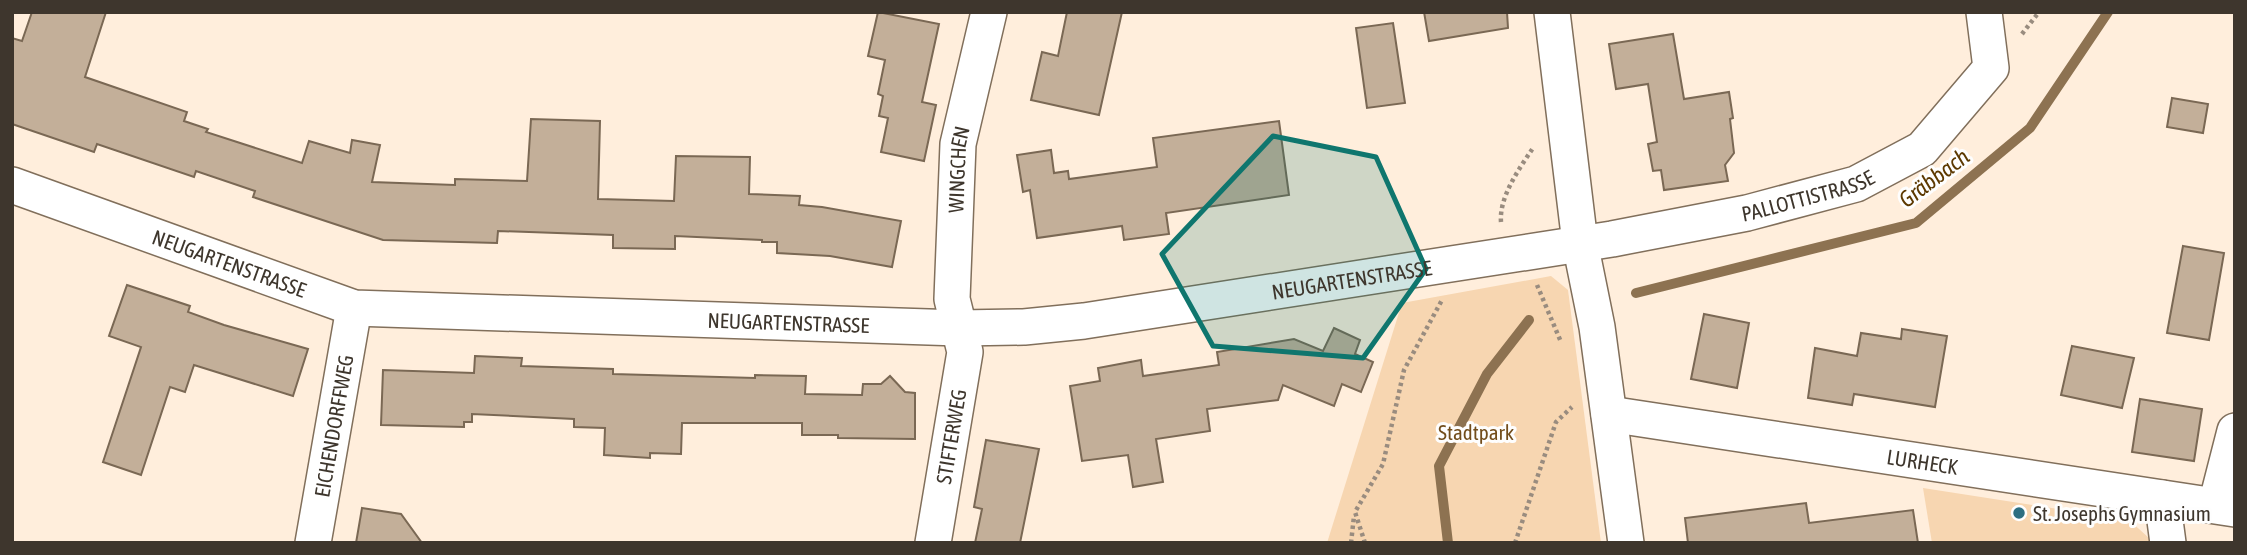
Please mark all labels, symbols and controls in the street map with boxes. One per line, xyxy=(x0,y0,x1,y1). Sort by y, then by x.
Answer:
street label: WINGCHEN xyxy=(943,124,974,213)
water label: Gräbbach xyxy=(1894,143,1974,213)
street label: PALLOTTISTRASSE xyxy=(1740,165,1878,226)
street label: NEUGARTENSTRASSE xyxy=(149,225,310,302)
street label: NEUGARTENSTRASSE xyxy=(1270,255,1433,304)
street label: NEUGARTENSTRASSE xyxy=(707,308,870,337)
street label: EICHENDORFFWEG xyxy=(309,353,358,499)
street label: STIFTERWEG xyxy=(931,387,971,486)
park label: Stadtpark xyxy=(1438,420,1514,444)
street label: LURHECK xyxy=(1885,444,1960,479)
place label: St. Josephs Gymnasium xyxy=(2033,501,2211,525)
marker: St. Josephs Gymnasium xyxy=(2011,505,2027,521)

